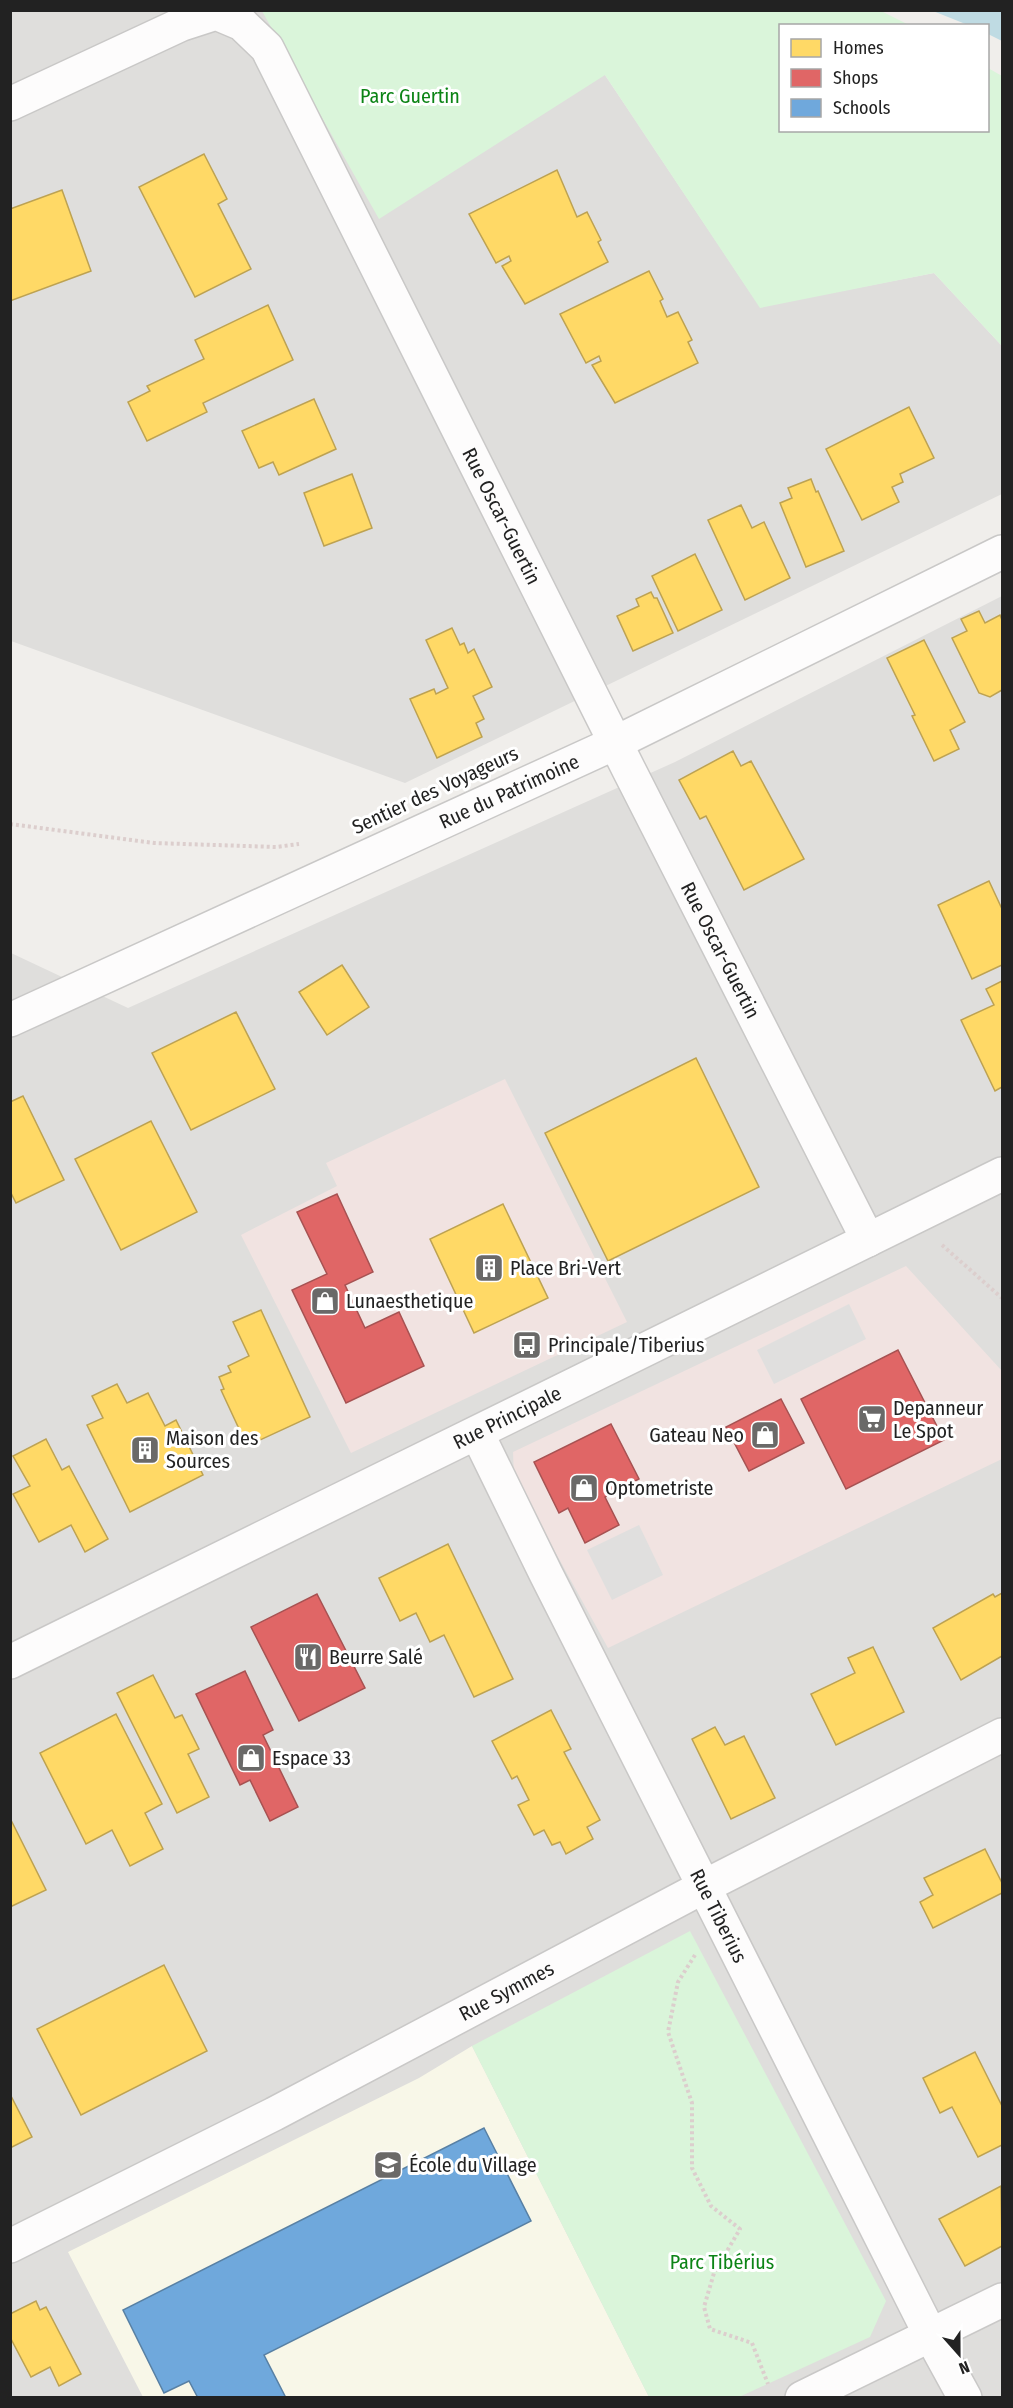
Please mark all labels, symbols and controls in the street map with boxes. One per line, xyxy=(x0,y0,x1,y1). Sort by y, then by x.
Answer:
legend xyxy=(779,24,989,132)
text: Homes xyxy=(833,37,884,59)
text: Shops xyxy=(833,67,878,89)
park label: Parc Guertin xyxy=(360,84,460,108)
text: Schools xyxy=(833,97,891,119)
street label: Rue Oscar-Guertin xyxy=(457,444,546,589)
street label: Sentier des Voyageurs xyxy=(348,741,522,839)
street label: Rue du Patrimoine xyxy=(435,749,583,834)
street label: Rue Oscar-Guertin xyxy=(676,878,765,1022)
building icon: Place Bri-Vert xyxy=(473,1252,505,1284)
place label: Place Bri-Vert xyxy=(510,1256,621,1280)
shop icon: Lunaesthetique xyxy=(309,1285,341,1317)
place label: Lunaesthetique xyxy=(346,1289,473,1313)
bus stop icon: Principale/Tiberius xyxy=(511,1329,543,1361)
place label: Principale/Tiberius xyxy=(548,1333,705,1357)
street label: Rue Principale xyxy=(449,1381,565,1454)
place label: Depanneur Le Spot xyxy=(893,1396,983,1443)
supermarket icon: Depanneur Le Spot xyxy=(856,1403,888,1435)
shop icon: Gateau Neo xyxy=(749,1419,781,1451)
place label: Gateau Neo xyxy=(649,1423,744,1447)
place label: Maison des Sources xyxy=(166,1426,259,1473)
building icon: Maison des Sources xyxy=(129,1434,161,1466)
shop icon: Optometriste xyxy=(568,1472,600,1504)
place label: Optometriste xyxy=(605,1476,713,1500)
restaurant icon: Beurre Salé xyxy=(292,1641,324,1673)
place label: Beurre Salé xyxy=(329,1645,423,1669)
shop icon: Espace 33 xyxy=(235,1742,267,1774)
place label: Espace 33 xyxy=(272,1746,351,1770)
street label: Rue Tiberius xyxy=(685,1865,752,1967)
street label: Rue Symmes xyxy=(455,1956,558,2026)
school or university icon: École du Village xyxy=(372,2149,404,2181)
place label: École du Village xyxy=(409,2153,537,2177)
park label: Parc Tibérius xyxy=(670,2250,774,2274)
north arrow xyxy=(929,2324,989,2384)
text: N xyxy=(956,2357,972,2378)

